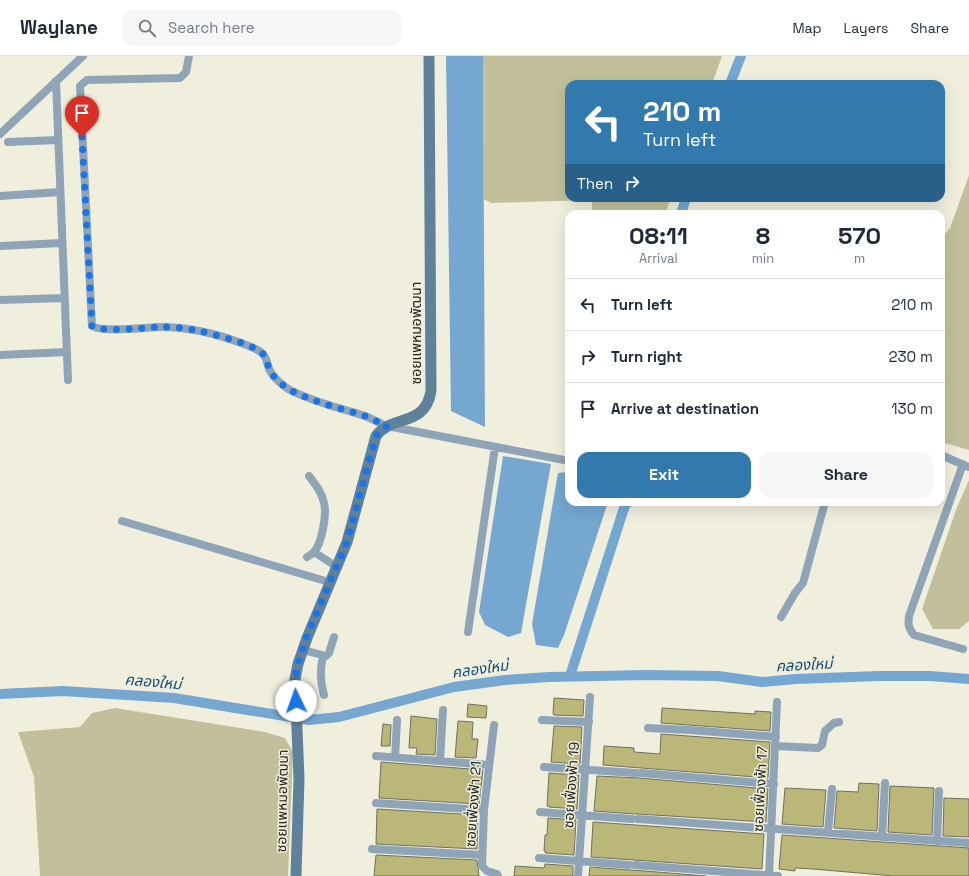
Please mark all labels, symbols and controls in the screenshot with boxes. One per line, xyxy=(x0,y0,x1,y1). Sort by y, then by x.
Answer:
search box xyxy=(122,10,402,46)
text: Waylane xyxy=(20,15,98,40)
icon: search xyxy=(136,17,158,39)
text: Search here xyxy=(168,18,255,37)
text: Map xyxy=(792,19,822,37)
text: Layers xyxy=(844,19,888,37)
text: Share xyxy=(910,19,949,37)
text: 210 m xyxy=(643,93,721,129)
pin xyxy=(65,96,99,137)
icon: left xyxy=(577,96,629,148)
icon: arrive xyxy=(71,102,93,124)
text: Turn left xyxy=(643,128,716,151)
icon: right xyxy=(621,172,643,194)
text: Then xyxy=(577,174,613,193)
text: 08:11 xyxy=(629,220,688,251)
text: 8 xyxy=(756,220,770,251)
text: 570 xyxy=(838,220,881,251)
text: Arrival xyxy=(639,250,678,267)
text: min xyxy=(752,250,774,267)
text: m xyxy=(854,250,865,267)
street label: ซอยแพหมอพัฒนา xyxy=(407,281,425,385)
icon: left xyxy=(577,294,599,316)
text: Turn left xyxy=(611,295,673,314)
text: 210 m xyxy=(891,295,933,314)
icon: right xyxy=(577,346,599,368)
text: Turn right xyxy=(611,347,682,366)
text: 230 m xyxy=(889,347,933,366)
icon: arrive xyxy=(577,398,599,420)
text: Arrive at destination xyxy=(611,399,759,418)
text: 130 m xyxy=(891,399,933,418)
button: Exit xyxy=(577,452,751,498)
button: Share xyxy=(759,452,933,498)
water label: คลองใหม่ xyxy=(775,653,835,675)
water label: คลองใหม่ xyxy=(450,655,511,682)
water label: คลองใหม่ xyxy=(124,670,184,694)
position arrow xyxy=(275,680,317,722)
street label: ซอยเฟื่องฟ้า 19 xyxy=(558,741,583,829)
street label: ซอยเฟื่องฟ้า 17 xyxy=(748,746,771,832)
street label: ซอยแพหมอพัฒนา xyxy=(272,749,292,853)
street label: ซอยเฟื่องฟ้า 21 xyxy=(460,760,485,848)

